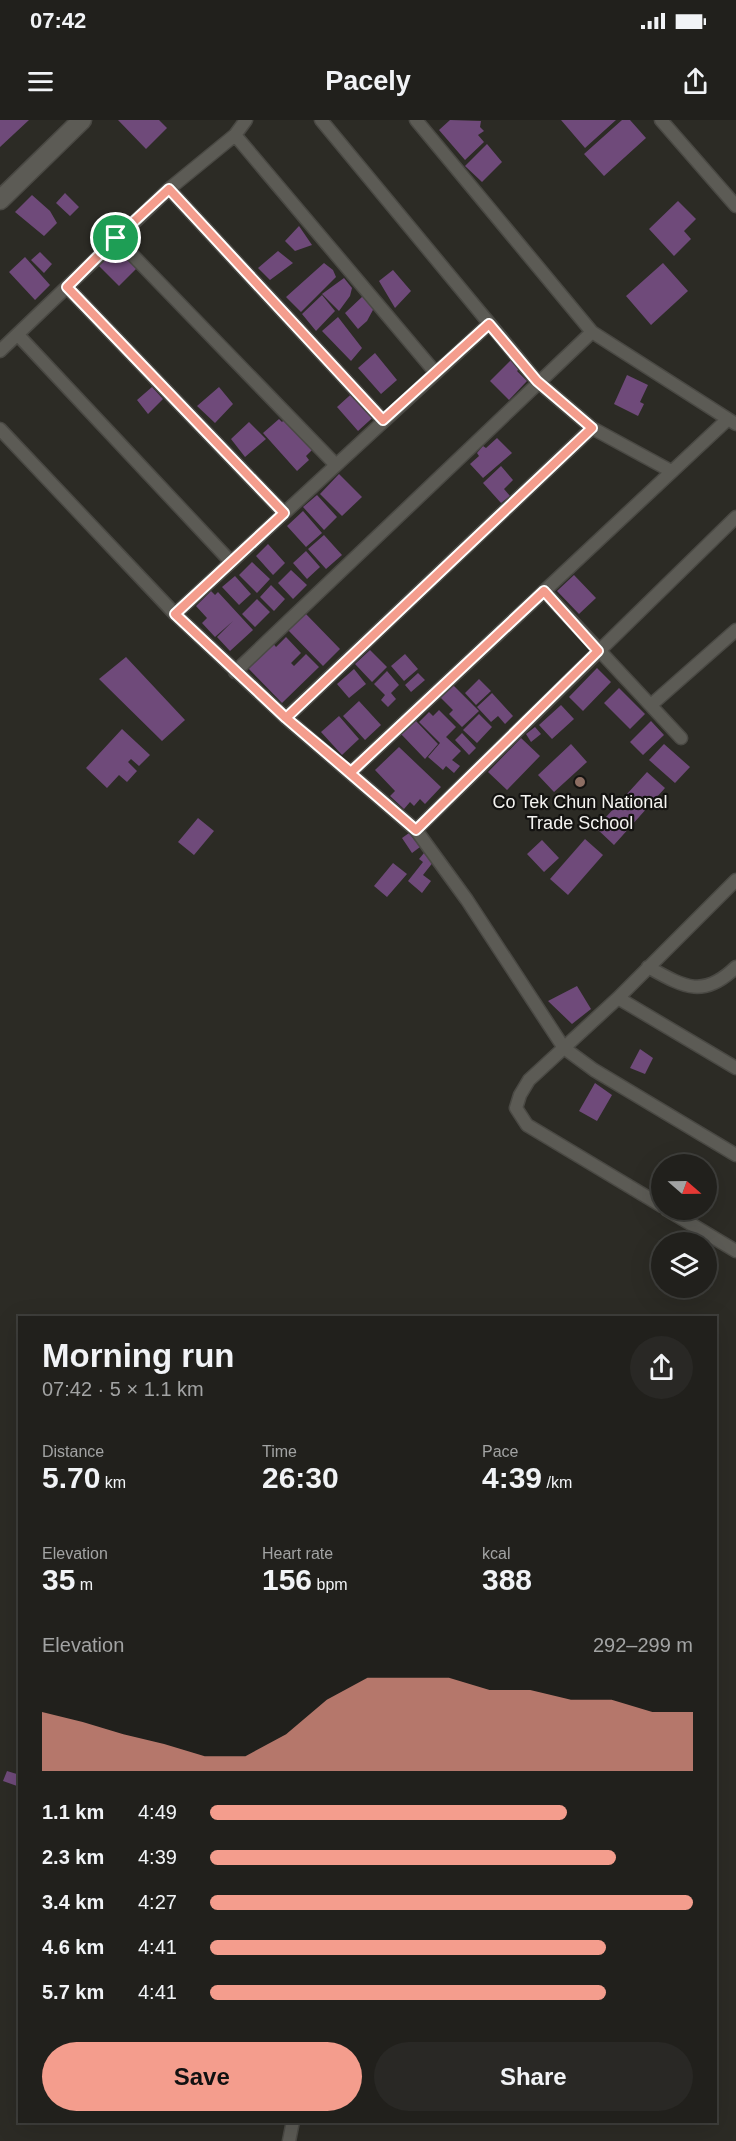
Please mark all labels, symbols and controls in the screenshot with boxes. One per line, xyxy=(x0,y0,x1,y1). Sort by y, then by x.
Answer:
text: 07:42 xyxy=(30,8,86,33)
icon: menu xyxy=(24,65,57,98)
icon: share xyxy=(679,65,712,98)
text: Pacely xyxy=(325,66,411,96)
pin xyxy=(90,212,141,263)
icon: arrive xyxy=(99,221,132,254)
marker: Co Tek Chun National Trade School xyxy=(573,775,587,789)
place label: Co Tek Chun National Trade School xyxy=(493,792,667,833)
north arrow xyxy=(651,1154,717,1220)
map controls xyxy=(651,1154,717,1298)
button: layers xyxy=(651,1232,717,1298)
button: share xyxy=(630,1336,693,1399)
text: Morning run xyxy=(42,1337,234,1374)
text: 07:42 · 5 × 1.1 km xyxy=(42,1378,204,1400)
text: Distance xyxy=(42,1443,104,1460)
text: Time xyxy=(262,1443,297,1460)
text: Pace xyxy=(482,1443,518,1460)
text: 5.70 xyxy=(42,1461,100,1494)
text: 26:30 xyxy=(262,1461,339,1494)
text: 4:39 xyxy=(482,1461,542,1494)
text: km xyxy=(100,1474,126,1491)
text: /km xyxy=(542,1474,572,1491)
text: Elevation xyxy=(42,1545,108,1562)
text: Heart rate xyxy=(262,1545,333,1562)
text: kcal xyxy=(482,1545,510,1562)
text: 35 xyxy=(42,1563,75,1596)
text: 156 xyxy=(262,1563,312,1596)
text: 388 xyxy=(482,1563,532,1596)
text: m xyxy=(75,1576,93,1593)
text: bpm xyxy=(312,1576,348,1593)
text: Elevation xyxy=(42,1634,124,1656)
text: 292–299 m xyxy=(593,1634,693,1656)
text: 1.1 km xyxy=(42,1801,104,1823)
text: 4:49 xyxy=(138,1801,177,1823)
text: 2.3 km xyxy=(42,1846,104,1868)
text: 4:39 xyxy=(138,1846,177,1868)
text: 3.4 km xyxy=(42,1891,104,1913)
text: 4:27 xyxy=(138,1891,177,1913)
text: 4.6 km xyxy=(42,1936,104,1958)
text: 4:41 xyxy=(138,1936,177,1958)
text: 5.7 km xyxy=(42,1981,104,2003)
text: 4:41 xyxy=(138,1981,177,2003)
button: Save xyxy=(42,2042,362,2111)
button: Share xyxy=(374,2042,693,2111)

